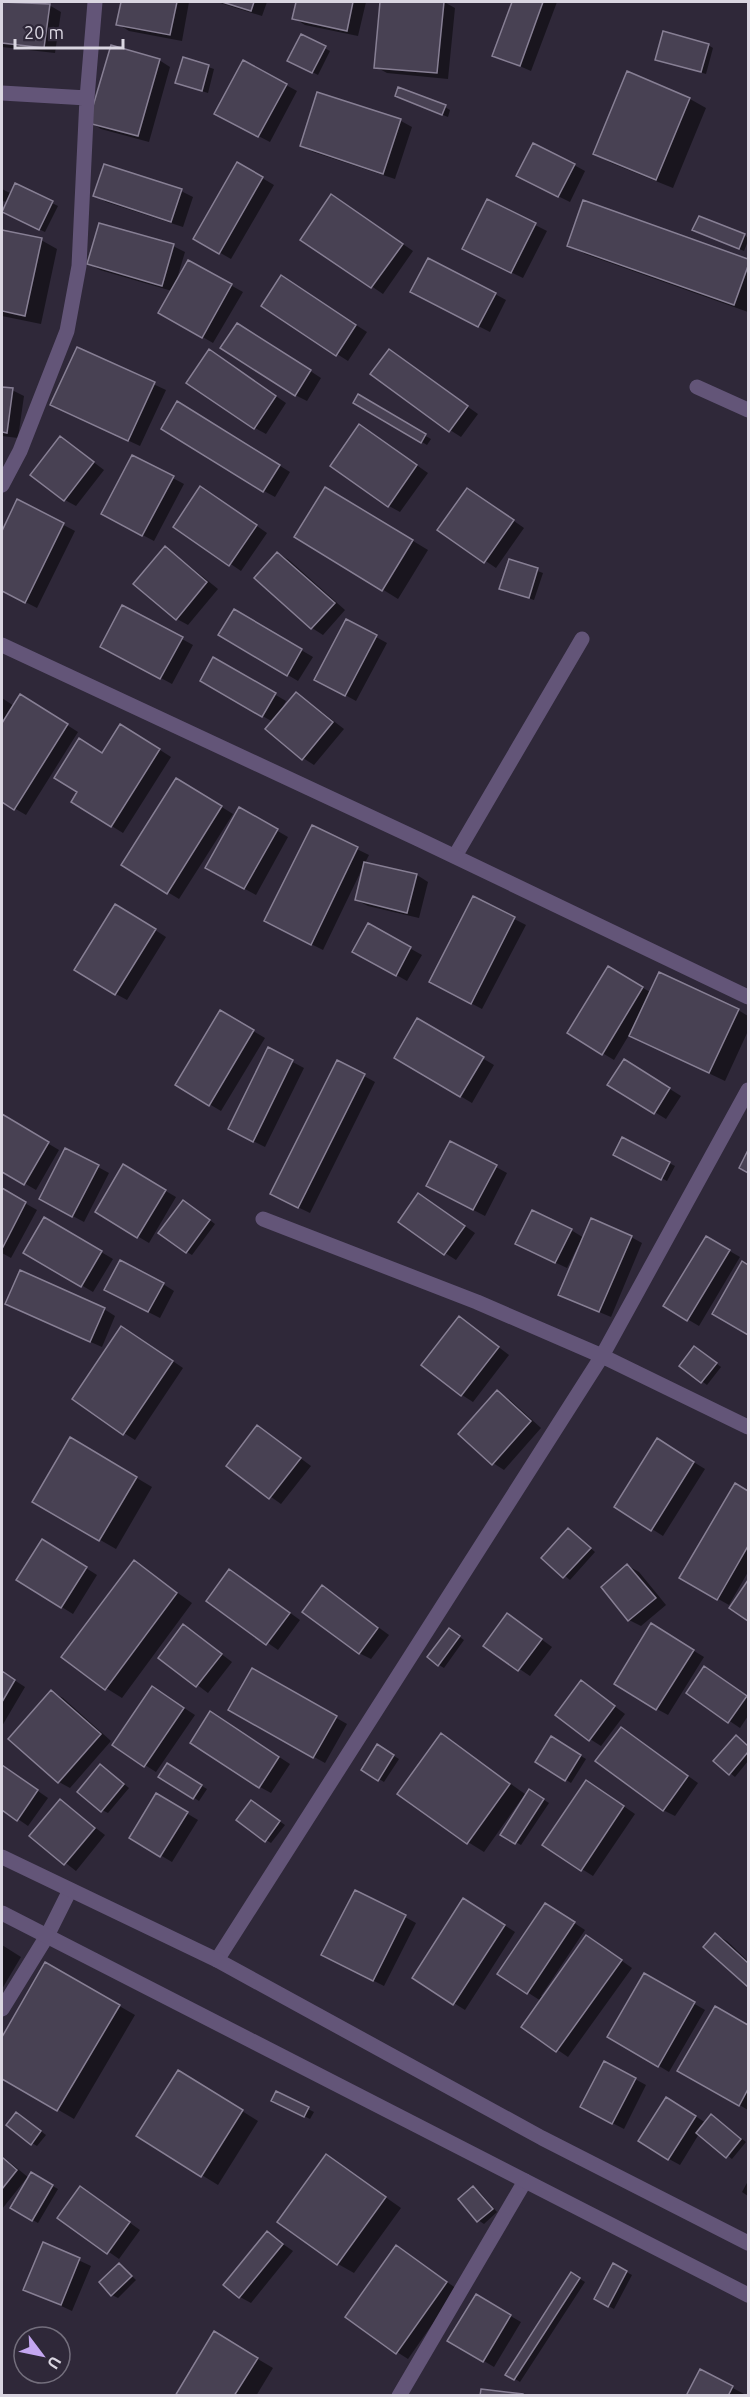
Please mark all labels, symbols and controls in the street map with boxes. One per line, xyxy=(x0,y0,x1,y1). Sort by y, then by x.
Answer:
scale bar xyxy=(15,12,123,50)
text: 20 m xyxy=(24,22,64,42)
north arrow xyxy=(12,2325,72,2385)
text: U xyxy=(44,2353,65,2372)

